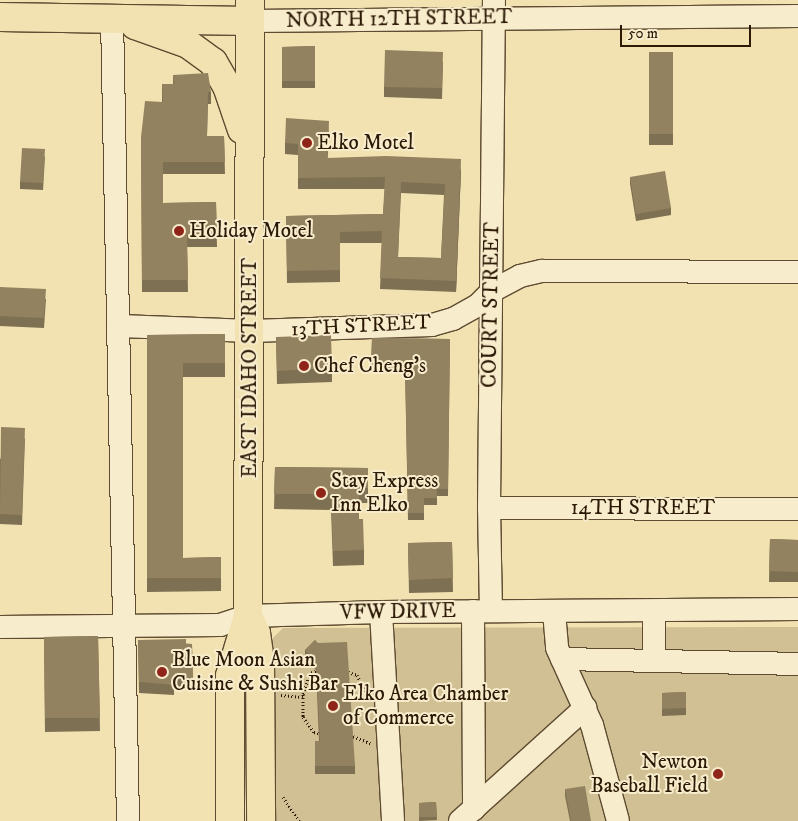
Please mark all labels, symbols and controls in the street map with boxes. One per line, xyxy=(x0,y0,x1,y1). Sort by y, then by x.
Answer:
street label: NORTH 12TH STREET xyxy=(286,4,512,34)
scale bar xyxy=(623,15,754,47)
text: 50 m xyxy=(628,24,658,43)
place label: Elko Motel xyxy=(317,130,414,156)
marker: Elko Motel xyxy=(301,137,313,149)
place label: Holiday Motel xyxy=(189,218,313,244)
street label: COURT STREET xyxy=(477,222,505,388)
marker: Holiday Motel xyxy=(173,225,185,237)
street label: EAST IDAHO STREET xyxy=(237,258,263,478)
street label: 13TH STREET xyxy=(290,310,432,342)
place label: Chef Cheng's xyxy=(314,353,426,379)
marker: Chef Cheng's xyxy=(298,360,310,372)
place label: Stay Express Inn Elko xyxy=(331,468,438,518)
marker: Stay Express Inn Elko xyxy=(315,487,327,499)
street label: 14TH STREET xyxy=(571,495,715,521)
street label: VFW DRIVE xyxy=(340,598,456,626)
place label: Blue Moon Asian Cuisine & Sushi Bar xyxy=(172,647,338,697)
marker: Blue Moon Asian Cuisine & Sushi Bar xyxy=(156,666,168,678)
place label: Elko Area Chamber of Commerce xyxy=(343,681,508,731)
marker: Elko Area Chamber of Commerce xyxy=(327,700,339,712)
place label: Newton Baseball Field xyxy=(590,749,708,799)
marker: Newton Baseball Field xyxy=(712,768,724,780)

